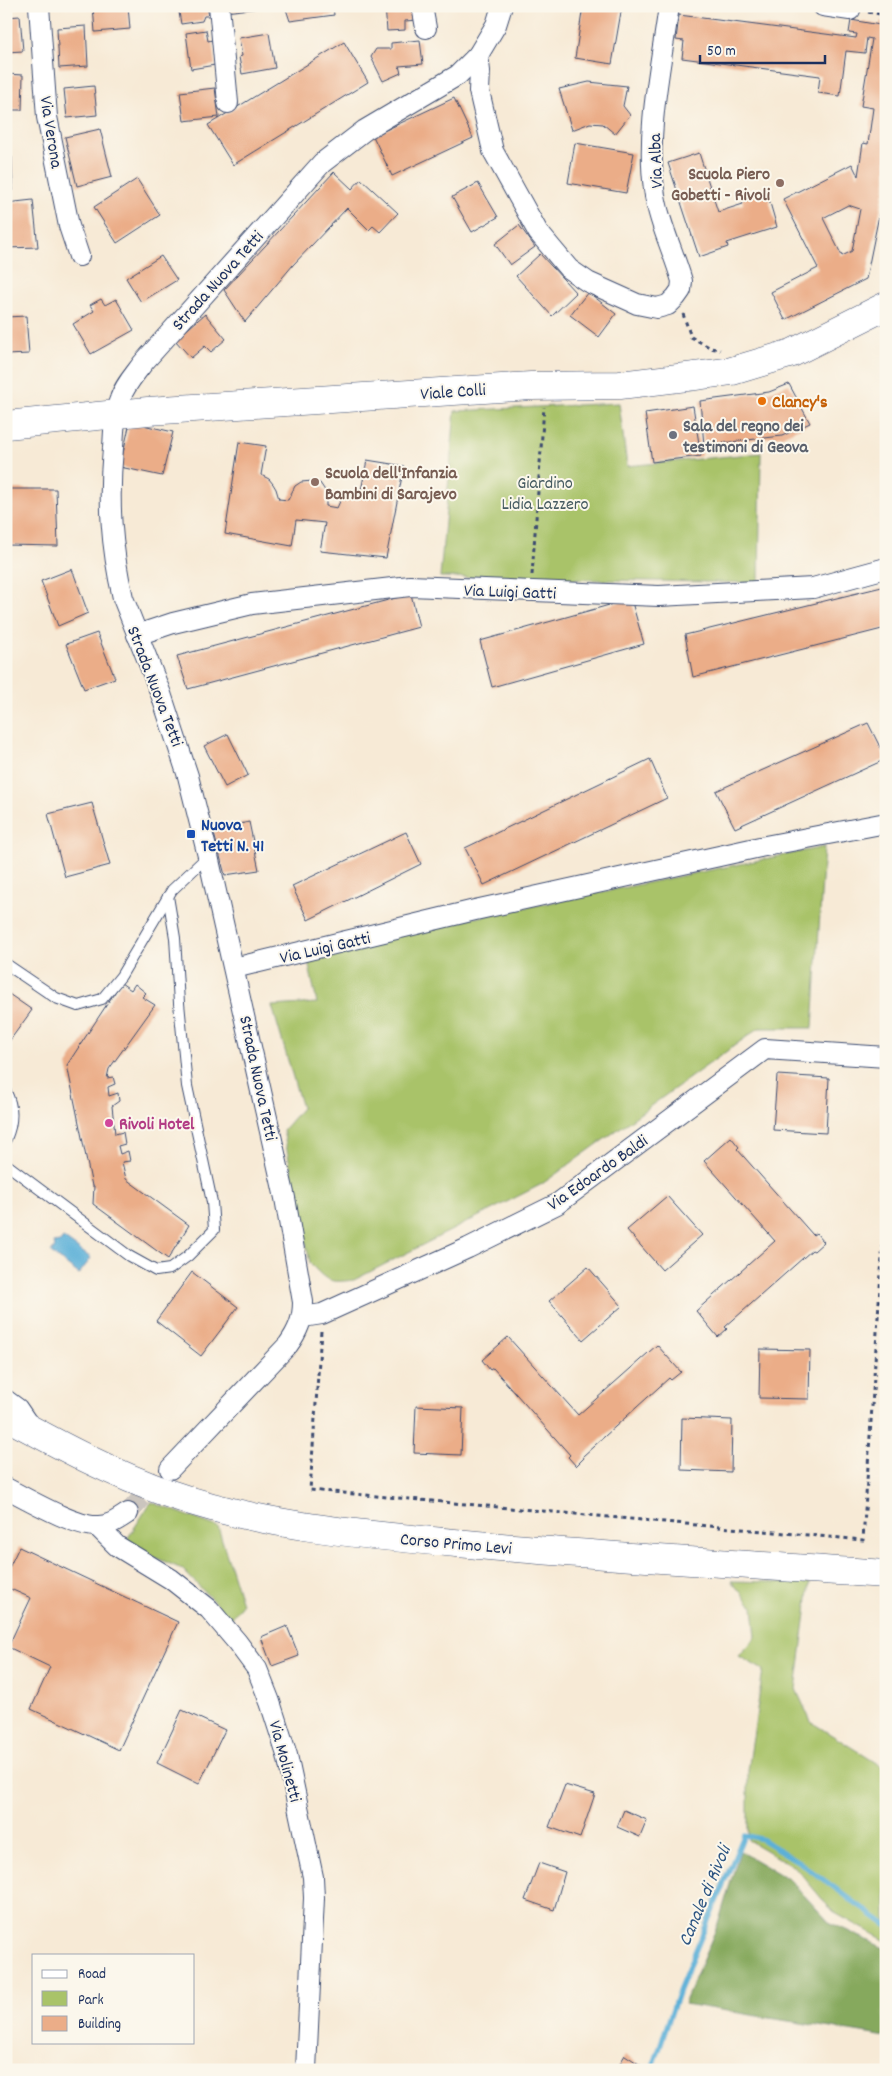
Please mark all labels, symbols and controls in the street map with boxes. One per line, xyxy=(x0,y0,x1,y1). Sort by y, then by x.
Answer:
scale bar xyxy=(700,32,824,64)
text: 50 m xyxy=(707,41,736,63)
street label: Via Verona xyxy=(32,95,68,171)
street label: Via Alba xyxy=(644,133,671,189)
place label: Scuola Piero Gobetti - Rivoli xyxy=(671,163,771,209)
marker: Scuola Piero Gobetti - Rivoli xyxy=(774,177,786,189)
street label: Strada Nuova Tetti xyxy=(167,226,271,337)
street label: Viale Colli xyxy=(420,379,487,408)
place label: Clancy's xyxy=(772,391,828,416)
marker: Clancy's xyxy=(756,395,768,407)
place label: Sala del regno dei testimoni di Geova xyxy=(683,415,809,461)
marker: Sala del regno dei testimoni di Geova xyxy=(667,429,679,441)
place label: Scuola dell'Infanzia Bambini di Sarajevo xyxy=(325,462,457,508)
park label: Giardino Lidia Lazzero xyxy=(501,472,589,518)
marker: Scuola dell'Infanzia Bambini di Sarajevo xyxy=(309,476,321,488)
street label: Via Luigi Gatti xyxy=(463,579,556,608)
street label: Strada Nuova Tetti xyxy=(119,623,188,751)
place label: Nuova Tetti N. 41 xyxy=(201,814,264,860)
marker: Nuova Tetti N. 41 xyxy=(185,828,197,840)
street label: Via Luigi Gatti xyxy=(278,927,373,972)
street label: Strada Nuova Tetti xyxy=(231,1014,282,1143)
place label: Rivoli Hotel xyxy=(119,1113,195,1138)
marker: Rivoli Hotel xyxy=(103,1117,115,1129)
street label: Via Edoardo Baldi xyxy=(543,1130,654,1218)
street label: Corso Primo Levi xyxy=(399,1528,513,1563)
street label: Via Molinetti xyxy=(261,1718,306,1805)
water label: Canale di Rivoli xyxy=(673,1839,741,1951)
legend xyxy=(32,1954,195,2044)
text: Road xyxy=(78,1964,106,1986)
text: Park xyxy=(78,1990,104,2012)
text: Building xyxy=(78,2014,121,2036)

